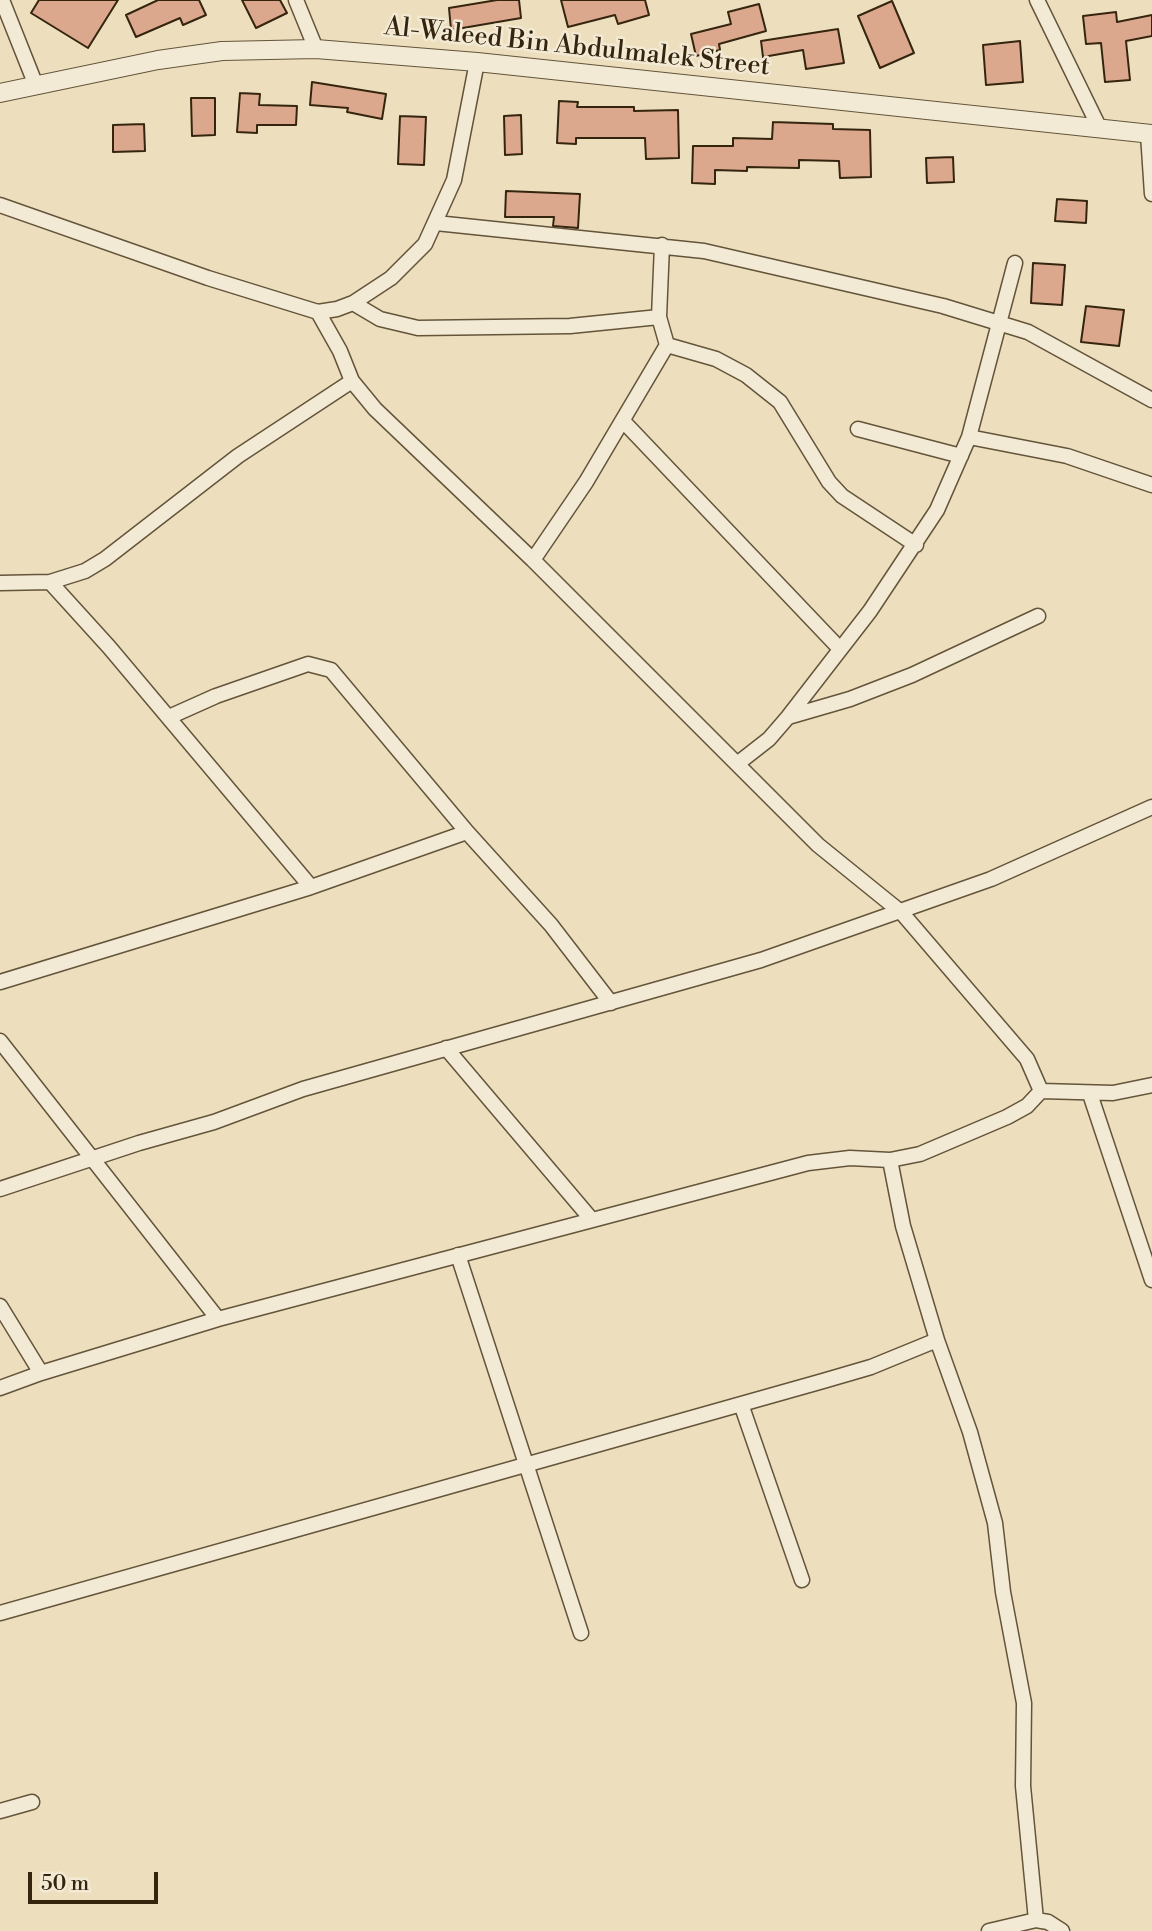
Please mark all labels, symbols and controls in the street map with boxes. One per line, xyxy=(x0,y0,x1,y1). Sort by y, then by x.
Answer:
street label: Al-Waleed Bin Abdulmalek Street xyxy=(383,12,771,84)
scale bar xyxy=(32,1857,161,1901)
text: 50 m xyxy=(41,1871,89,1897)

